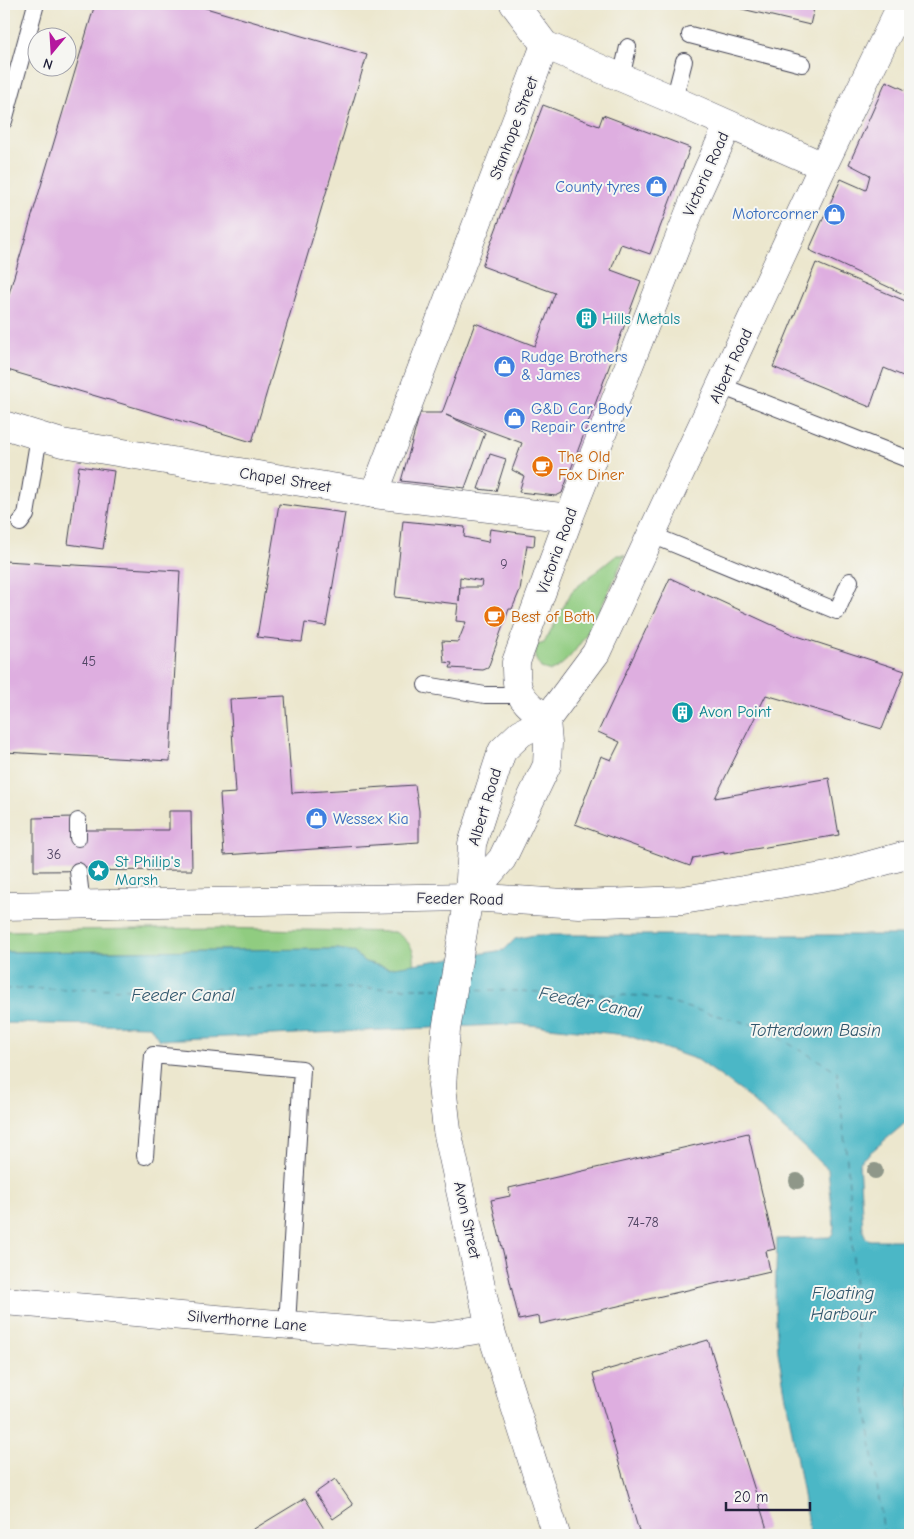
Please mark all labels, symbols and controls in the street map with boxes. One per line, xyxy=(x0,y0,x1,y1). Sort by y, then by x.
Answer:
north arrow xyxy=(28,28,78,78)
text: N xyxy=(41,54,55,73)
street label: Stanhope Street xyxy=(486,73,542,182)
street label: Victoria Road xyxy=(679,129,733,219)
shop icon: County tyres xyxy=(644,175,668,199)
place label: County tyres xyxy=(555,178,640,196)
shop icon: Motorcorner xyxy=(822,202,846,226)
place label: Motorcorner xyxy=(732,205,819,223)
building icon: Hills Metals xyxy=(574,307,598,331)
place label: Hills Metals xyxy=(602,310,681,328)
street label: Albert Road xyxy=(706,326,756,406)
place label: Rudge Brothers & James xyxy=(521,348,628,384)
shop icon: Rudge Brothers & James xyxy=(493,354,517,378)
place label: G&D Car Body Repair Centre xyxy=(531,400,633,436)
shop icon: G&D Car Body Repair Centre xyxy=(503,406,527,430)
place label: The Old Fox Diner xyxy=(558,448,625,484)
cafe icon: The Old Fox Diner xyxy=(530,454,554,478)
street label: Chapel Street xyxy=(238,464,332,496)
street label: Victoria Road xyxy=(533,505,581,597)
house number: 9 xyxy=(500,556,508,573)
cafe icon: Best of Both xyxy=(483,605,507,629)
place label: Best of Both xyxy=(511,608,595,626)
house number: 45 xyxy=(82,653,96,670)
building icon: Avon Point xyxy=(671,700,695,724)
place label: Avon Point xyxy=(699,703,772,721)
street label: Albert Road xyxy=(465,766,505,848)
shop icon: Wessex Kia xyxy=(305,807,329,831)
place label: Wessex Kia xyxy=(333,810,409,828)
house number: 36 xyxy=(47,846,61,863)
place label: St Philip's Marsh xyxy=(115,853,181,889)
place icon: St Philip's Marsh xyxy=(87,859,111,883)
street label: Feeder Road xyxy=(416,889,504,909)
water label: Feeder Canal xyxy=(537,983,644,1023)
water label: Feeder Canal xyxy=(131,985,236,1006)
water label: Totterdown Basin xyxy=(749,1020,881,1041)
street label: Avon Street xyxy=(450,1180,484,1261)
house number: 74-78 xyxy=(627,1214,659,1231)
water label: Floating Harbour xyxy=(810,1283,876,1325)
street label: Silverthorne Lane xyxy=(187,1307,307,1335)
scale bar xyxy=(726,1479,810,1511)
text: 20 m xyxy=(734,1488,768,1506)

